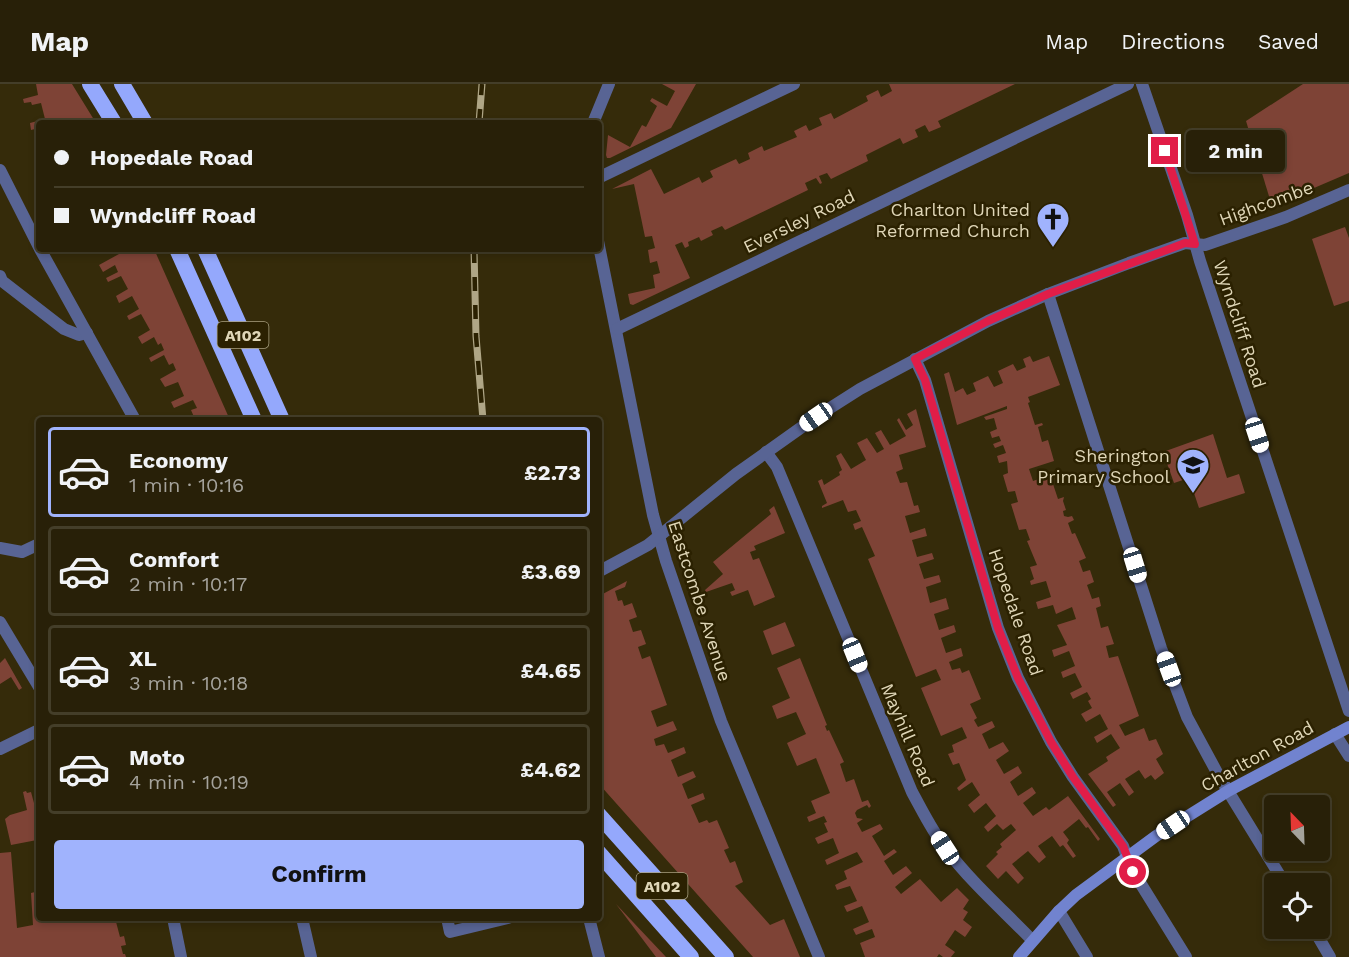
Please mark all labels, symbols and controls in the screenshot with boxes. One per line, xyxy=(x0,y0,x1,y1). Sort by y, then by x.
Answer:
text: Map xyxy=(30,25,89,58)
text: Map xyxy=(1045,29,1088,54)
text: Directions xyxy=(1121,29,1225,54)
text: Saved xyxy=(1258,29,1319,54)
callout: 2 min xyxy=(1186,130,1285,172)
route end xyxy=(1151,137,1178,164)
text: 2 min xyxy=(1208,139,1263,163)
text: Hopedale Road xyxy=(90,145,253,170)
street label: Highcombe xyxy=(1216,176,1316,230)
street label: Eversley Road xyxy=(740,185,858,257)
place label: Charlton United Reformed Church xyxy=(875,199,1030,241)
church icon: Charlton United Reformed Church xyxy=(1035,201,1071,248)
text: Wyndcliff Road xyxy=(90,203,256,228)
street label: Wyndcliff Road xyxy=(1209,258,1271,390)
road number: A102 xyxy=(218,322,268,348)
car xyxy=(796,399,836,435)
car xyxy=(1243,415,1271,455)
icon: car xyxy=(57,445,111,499)
place label: Sherington Primary School xyxy=(1037,445,1170,487)
school or university icon: Sherington Primary School xyxy=(1175,447,1211,494)
text: Economy xyxy=(129,448,228,473)
text: £2.73 xyxy=(524,460,581,485)
text: 1 min · 10:16 xyxy=(129,473,244,497)
street label: Eastcombe Avenue xyxy=(664,518,736,684)
icon: car xyxy=(57,544,111,598)
car xyxy=(1121,545,1149,585)
street label: Hopedale Road xyxy=(984,546,1048,678)
text: Comfort xyxy=(129,547,219,572)
text: £3.69 xyxy=(521,559,581,584)
text: 2 min · 10:17 xyxy=(129,572,247,596)
car xyxy=(840,635,870,675)
icon: car xyxy=(57,643,111,697)
text: XL xyxy=(129,646,157,671)
car xyxy=(1154,649,1184,689)
text: £4.65 xyxy=(521,658,581,683)
text: 3 min · 10:18 xyxy=(129,671,248,695)
street label: Mayhill Road xyxy=(877,680,939,790)
street label: Charlton Road xyxy=(1197,716,1317,796)
icon: car xyxy=(57,742,111,796)
text: Moto xyxy=(129,745,185,770)
text: £4.62 xyxy=(520,757,581,782)
text: 4 min · 10:19 xyxy=(129,770,249,794)
north arrow xyxy=(1264,795,1330,861)
map controls xyxy=(1264,795,1330,939)
car xyxy=(1153,807,1193,843)
car xyxy=(928,828,962,868)
button: Confirm xyxy=(54,840,584,909)
route start xyxy=(1119,858,1146,885)
road number: A102 xyxy=(636,873,688,899)
button: locate xyxy=(1264,873,1330,939)

